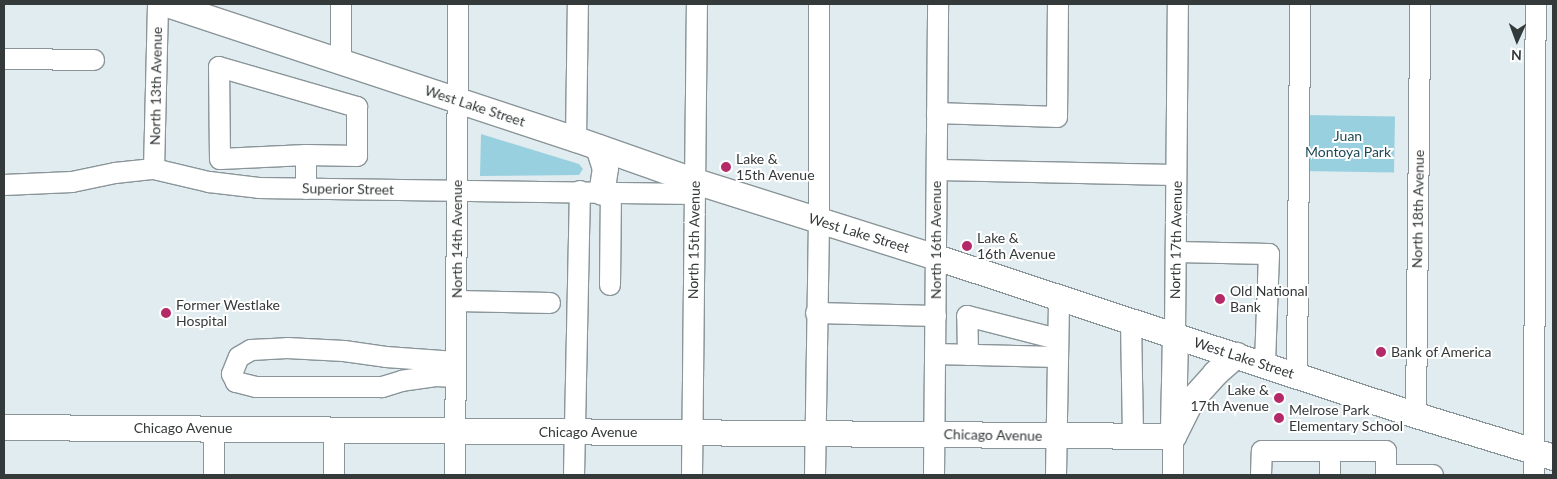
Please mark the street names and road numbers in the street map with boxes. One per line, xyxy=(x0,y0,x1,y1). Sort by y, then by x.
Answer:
street label: North 13th Avenue xyxy=(147,26,165,146)
street label: West Lake Street xyxy=(423,82,527,130)
street label: North 18th Avenue xyxy=(1409,149,1427,269)
street label: Superior Street xyxy=(302,180,394,198)
street label: North 14th Avenue xyxy=(449,180,465,298)
street label: North 15th Avenue xyxy=(685,180,703,300)
street label: North 17th Avenue xyxy=(1167,180,1185,300)
street label: North 16th Avenue xyxy=(928,181,944,299)
street label: West Lake Street xyxy=(807,210,911,256)
street label: West Lake Street xyxy=(1192,334,1296,382)
street label: Chicago Avenue xyxy=(133,420,233,436)
street label: Chicago Avenue xyxy=(538,424,638,440)
street label: Chicago Avenue xyxy=(943,426,1043,444)

